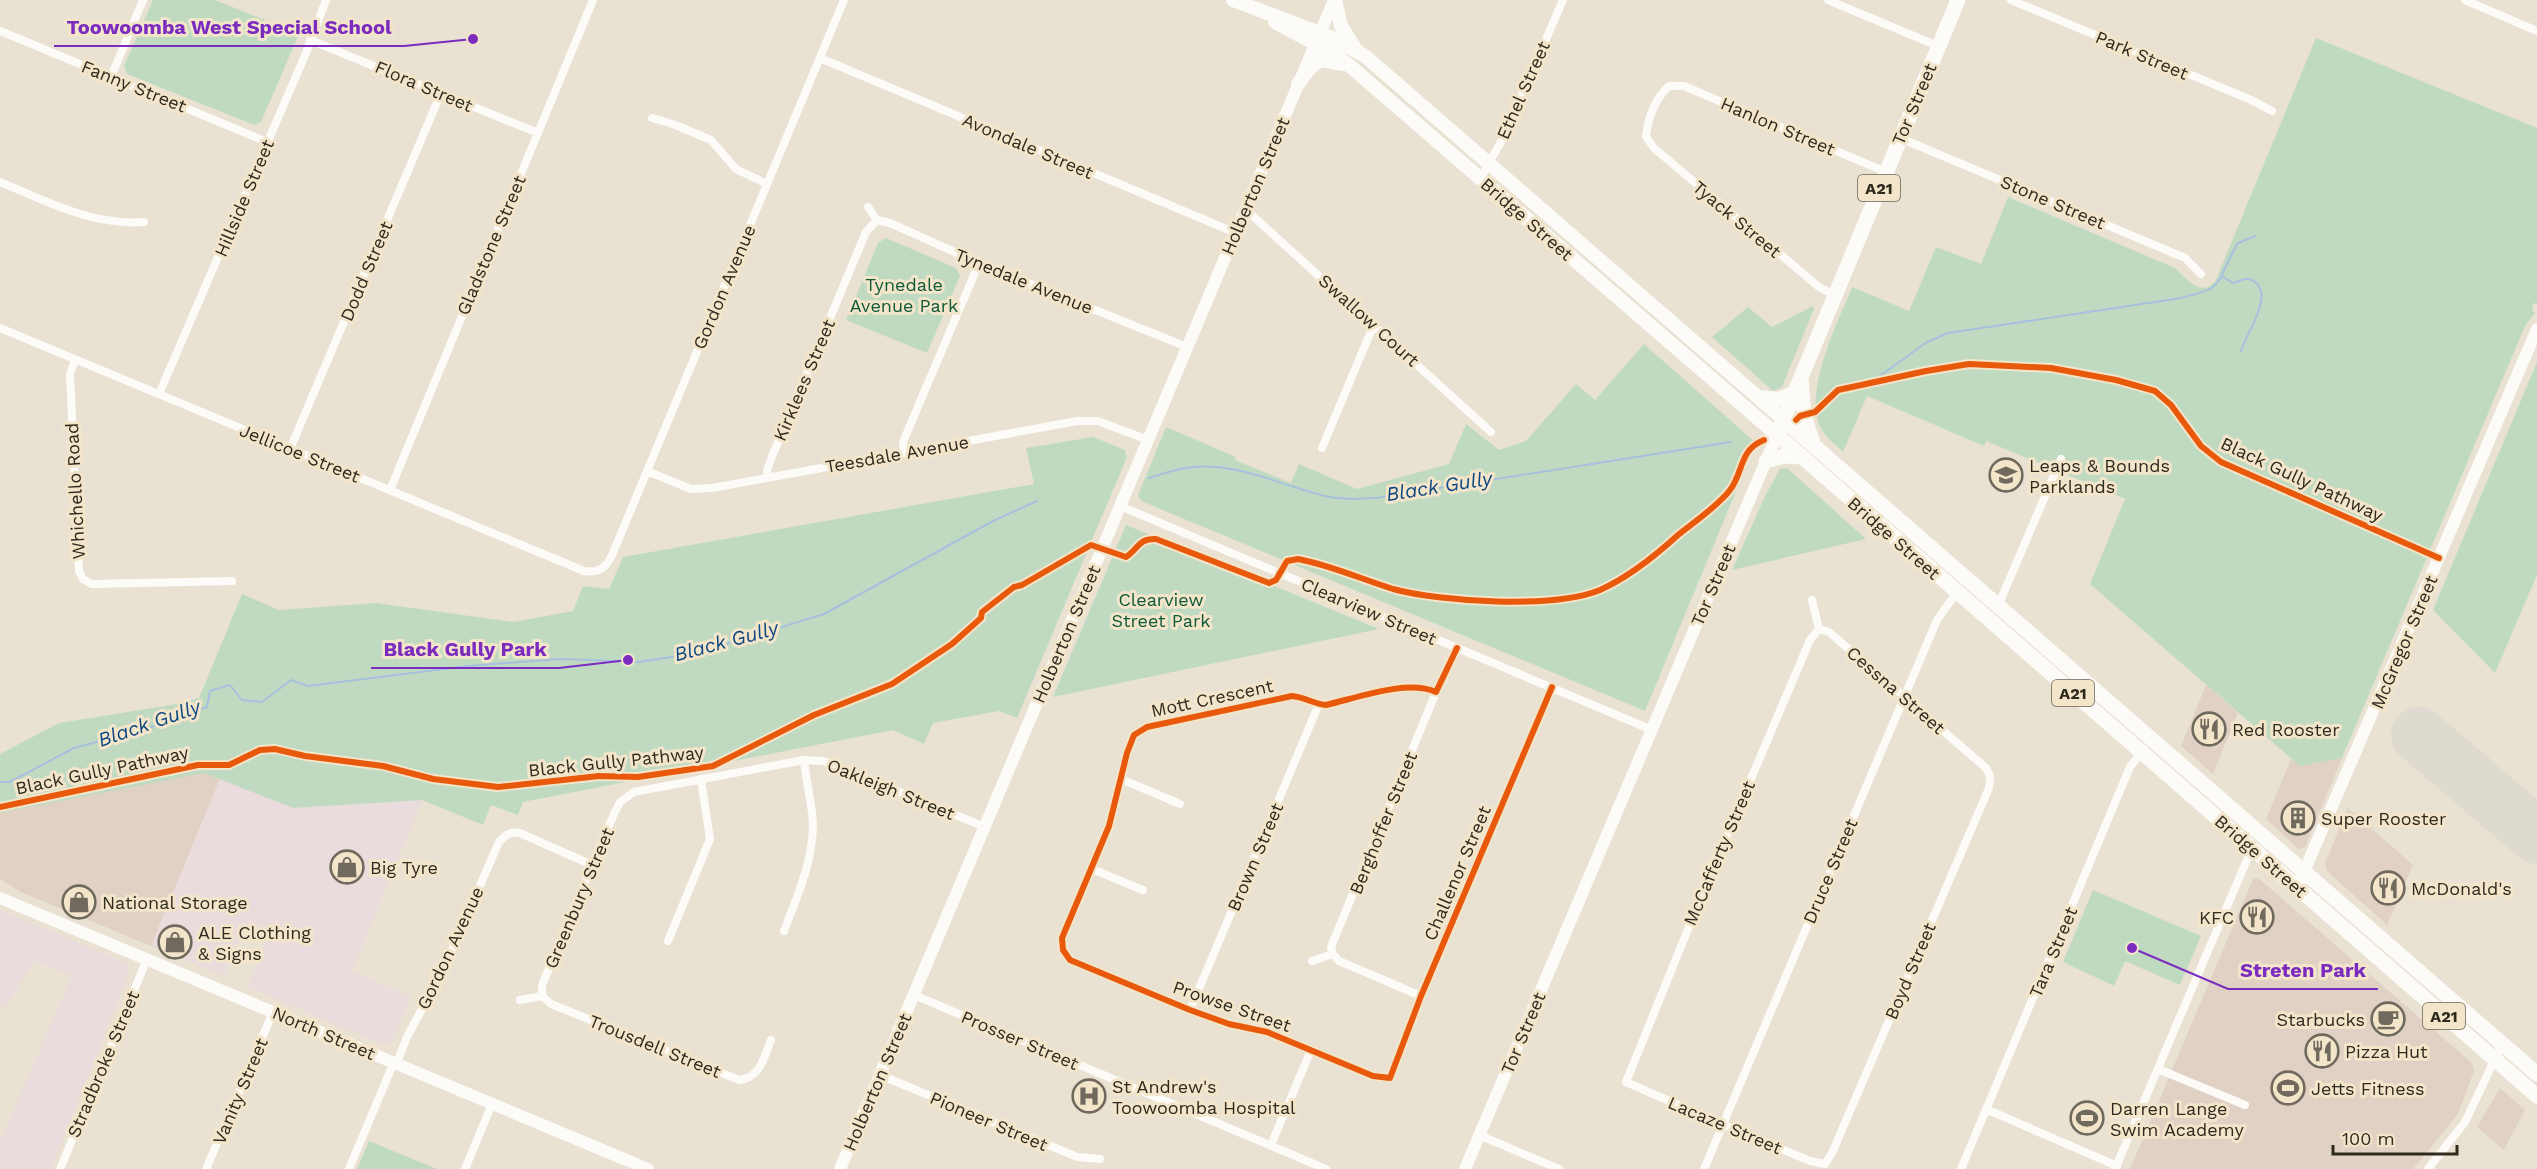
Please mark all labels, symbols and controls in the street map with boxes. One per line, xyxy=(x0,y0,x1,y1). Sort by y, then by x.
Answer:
callout: Toowoomba West Special School xyxy=(54,8,404,46)
text: Toowoomba West Special School xyxy=(66,15,392,39)
street label: Park Street xyxy=(2092,26,2192,84)
street label: Ethel Street xyxy=(1492,37,1554,142)
street label: Fanny Street xyxy=(78,55,190,117)
street label: Flora Street xyxy=(372,56,477,116)
street label: Tor Street xyxy=(1887,59,1941,148)
street label: Hanlon Street xyxy=(1718,92,1839,160)
street label: Avondale Street xyxy=(959,109,1097,183)
street label: Holberton Street xyxy=(1216,114,1294,258)
street label: Hillside Street xyxy=(210,136,278,260)
street label: Stone Street xyxy=(1997,171,2109,234)
street label: Gladstone Street xyxy=(452,172,530,318)
street label: Bridge Street xyxy=(1477,173,1578,265)
road number: A21 xyxy=(1858,175,1900,201)
street label: Tyack Street xyxy=(1689,176,1786,262)
street label: Dodd Street xyxy=(335,217,397,324)
street label: Gordon Avenue xyxy=(688,222,760,352)
street label: Tynedale Avenue xyxy=(952,244,1096,318)
street label: Swallow Court xyxy=(1315,270,1424,371)
park label: Tynedale Avenue Park xyxy=(850,274,958,316)
street label: Kirklees Street xyxy=(769,316,839,444)
street label: Jellicoe Street xyxy=(237,419,364,487)
street label: Whichello Road xyxy=(61,422,89,560)
street label: Teesdale Avenue xyxy=(823,431,971,477)
street label: Black Gully Pathway xyxy=(2218,432,2387,526)
place label: Leaps & Bounds Parklands xyxy=(2029,455,2170,497)
school or university icon: Leaps & Bounds Parklands xyxy=(1988,457,2024,493)
water label: Black Gully xyxy=(1384,465,1496,506)
street label: Bridge Street xyxy=(1844,492,1945,584)
street label: Tor Street xyxy=(1686,540,1740,629)
street label: Holberton Street xyxy=(1027,562,1105,706)
street label: McGregor Street xyxy=(2366,572,2442,712)
street label: Clearview Street xyxy=(1298,573,1440,649)
park label: Clearview Street Park xyxy=(1111,589,1211,631)
water label: Black Gully xyxy=(671,615,783,666)
callout: Black Gully Park xyxy=(371,630,559,668)
text: Black Gully Park xyxy=(383,637,547,661)
street label: Cessna Street xyxy=(1843,642,1950,739)
street label: Mott Crescent xyxy=(1149,675,1275,721)
road number: A21 xyxy=(2052,680,2094,706)
water label: Black Gully xyxy=(95,694,205,752)
restaurant icon: Red Rooster xyxy=(2191,711,2227,747)
place label: Red Rooster xyxy=(2232,719,2340,740)
street label: Black Gully Pathway xyxy=(14,741,191,799)
street label: Black Gully Pathway xyxy=(527,741,705,781)
street label: Berghoffer Street xyxy=(1345,748,1421,897)
street label: Oakleigh Street xyxy=(824,754,958,824)
street label: McCafferty Street xyxy=(1679,777,1759,929)
street label: Brown Street xyxy=(1223,799,1287,914)
building icon: Super Rooster xyxy=(2280,800,2316,836)
street label: Challenor Street xyxy=(1419,802,1495,944)
place label: Super Rooster xyxy=(2321,808,2446,829)
street label: Bridge Street xyxy=(2211,810,2312,902)
street label: Druce Street xyxy=(1798,815,1862,927)
street label: Greenbury Street xyxy=(540,824,618,972)
shop icon: Big Tyre xyxy=(329,849,365,885)
place label: Big Tyre xyxy=(370,857,438,878)
restaurant icon: McDonald's xyxy=(2370,870,2406,906)
place label: McDonald's xyxy=(2411,878,2512,899)
street label: Gordon Avenue xyxy=(412,883,488,1013)
shop icon: National Storage xyxy=(61,884,97,920)
place label: National Storage xyxy=(102,892,248,913)
restaurant icon: KFC xyxy=(2239,899,2275,935)
street label: Tara Street xyxy=(2024,903,2082,1000)
place label: KFC xyxy=(2199,907,2234,928)
street label: Boyd Street xyxy=(1880,919,1940,1023)
place label: ALE Clothing & Signs xyxy=(198,922,311,964)
shop icon: ALE Clothing & Signs xyxy=(157,924,193,960)
callout: Streten Park xyxy=(2228,951,2378,989)
text: Streten Park xyxy=(2240,958,2367,982)
street label: Prowse Street xyxy=(1170,976,1294,1036)
street label: Stradbroke Street xyxy=(63,987,144,1141)
street label: Tor Street xyxy=(1496,988,1550,1077)
cafe icon: Starbucks xyxy=(2370,1001,2406,1037)
street label: North Street xyxy=(269,1002,379,1064)
road number: A21 xyxy=(2423,1003,2465,1029)
street label: Prosser Street xyxy=(958,1006,1082,1074)
place label: Starbucks xyxy=(2276,1009,2365,1030)
street label: Trousdell Street xyxy=(586,1010,724,1082)
street label: Holberton Street xyxy=(838,1010,916,1154)
restaurant icon: Pizza Hut xyxy=(2304,1033,2340,1069)
street label: Vanity Street xyxy=(208,1034,272,1147)
place label: Pizza Hut xyxy=(2345,1041,2428,1062)
sports icon: Jetts Fitness xyxy=(2270,1070,2306,1106)
place label: St Andrew's Toowoomba Hospital xyxy=(1112,1076,1296,1118)
hospital icon: St Andrew's Toowoomba Hospital xyxy=(1071,1078,1107,1114)
place label: Jetts Fitness xyxy=(2311,1078,2425,1099)
street label: Pioneer Street xyxy=(927,1087,1051,1155)
street label: Lacaze Street xyxy=(1665,1092,1785,1159)
place label: Darren Lange Swim Academy xyxy=(2110,1098,2245,1140)
sports icon: Darren Lange Swim Academy xyxy=(2069,1100,2105,1136)
scale bar xyxy=(2333,1118,2458,1156)
text: 100 m xyxy=(2342,1128,2395,1149)

